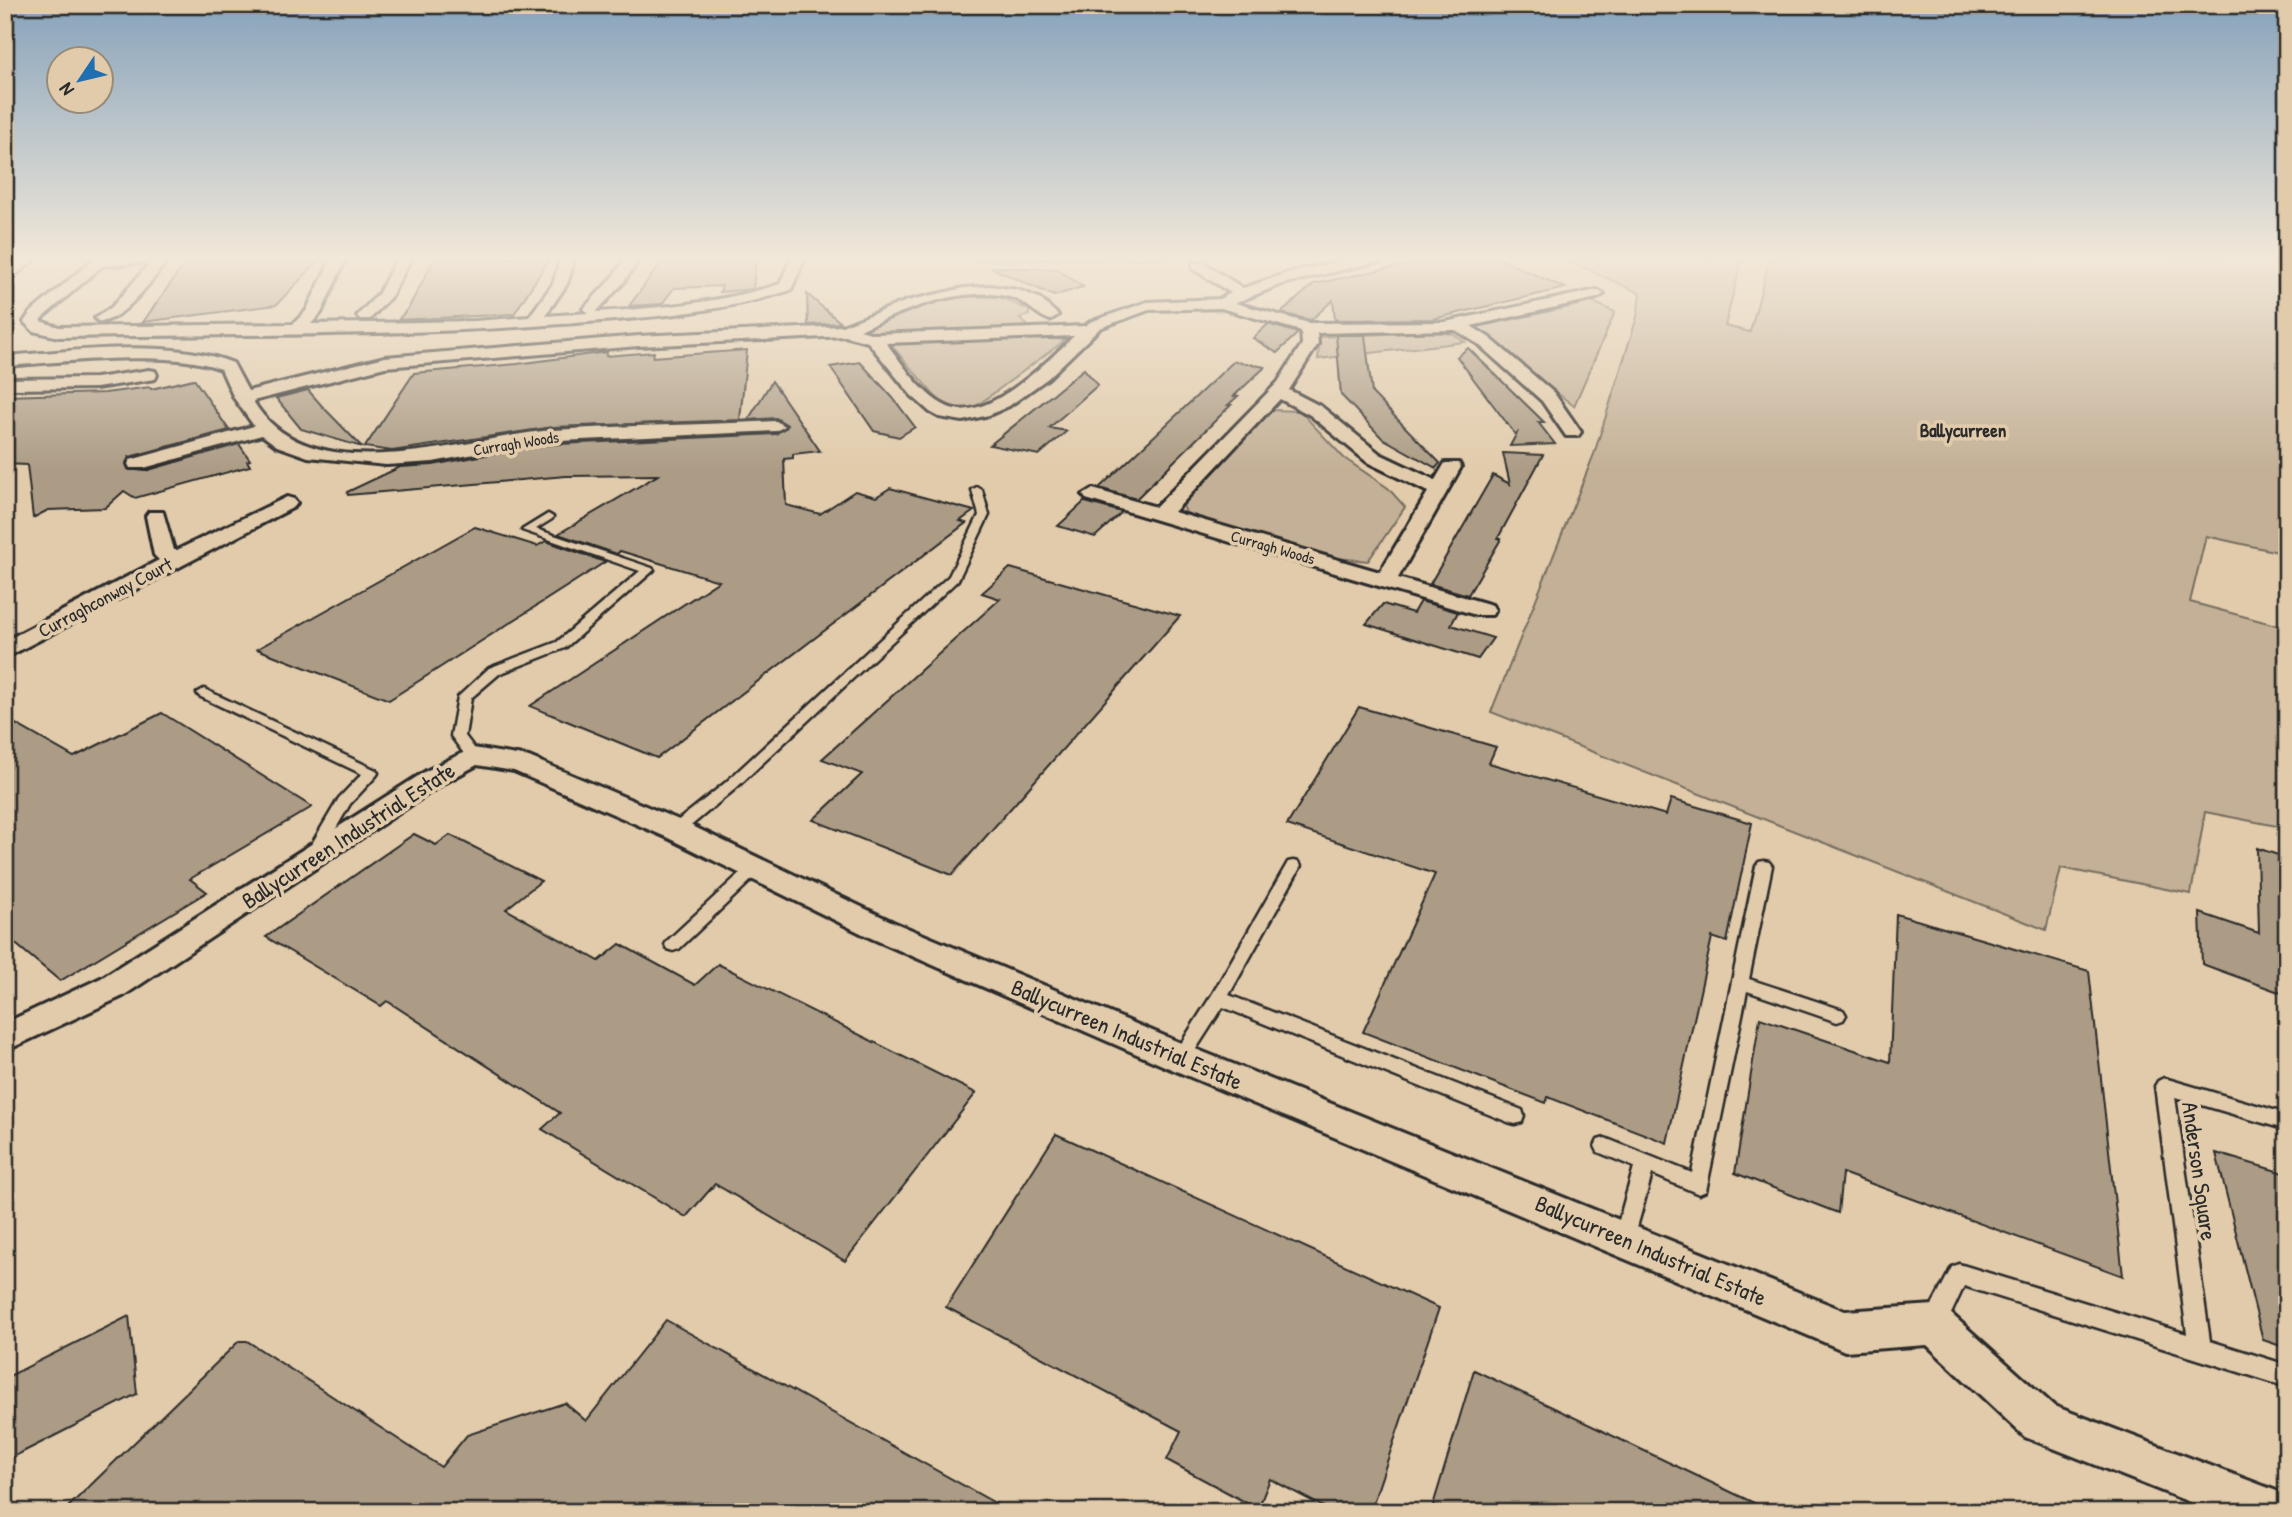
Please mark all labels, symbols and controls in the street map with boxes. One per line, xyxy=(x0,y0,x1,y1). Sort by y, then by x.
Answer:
north arrow xyxy=(46,46,116,116)
text: N xyxy=(53,78,80,101)
district label: Ballycurreen xyxy=(1920,417,2007,444)
street label: Curragh Woods xyxy=(472,425,560,461)
street label: Curragh Woods xyxy=(1228,525,1318,569)
street label: Curraghconway Court xyxy=(33,550,177,643)
street label: Ballycurreen Industrial Estate xyxy=(235,754,461,916)
street label: Ballycurreen Industrial Estate xyxy=(1007,971,1247,1097)
street label: Anderson Square xyxy=(2175,1100,2225,1242)
street label: Ballycurreen Industrial Estate xyxy=(1531,1187,1771,1313)

